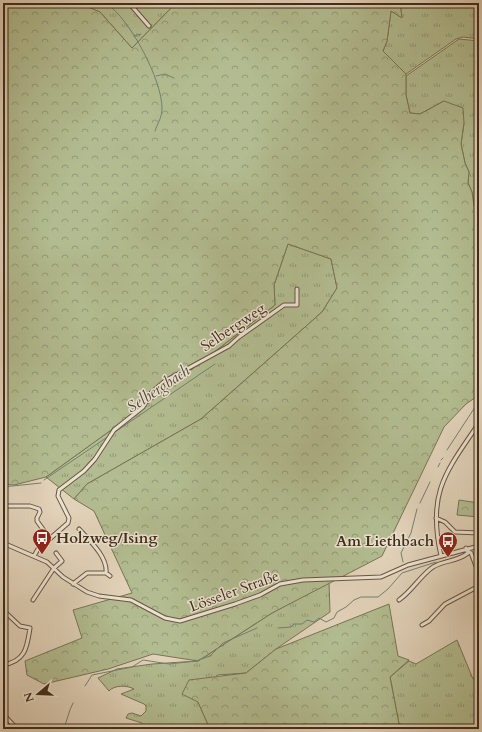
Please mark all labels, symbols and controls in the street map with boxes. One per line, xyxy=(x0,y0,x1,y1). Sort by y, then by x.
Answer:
street label: Selbergweg xyxy=(197,298,270,356)
water label: Selbergbach xyxy=(122,360,194,418)
bus stop icon: Holzweg/Ising xyxy=(31,527,53,555)
place label: Holzweg/Ising xyxy=(56,528,157,548)
bus stop icon: Am Liethbach xyxy=(437,530,459,558)
place label: Am Liethbach xyxy=(336,531,435,551)
street label: Lösseler Straße xyxy=(186,565,282,616)
north arrow xyxy=(18,674,58,714)
text: N xyxy=(20,690,38,704)

